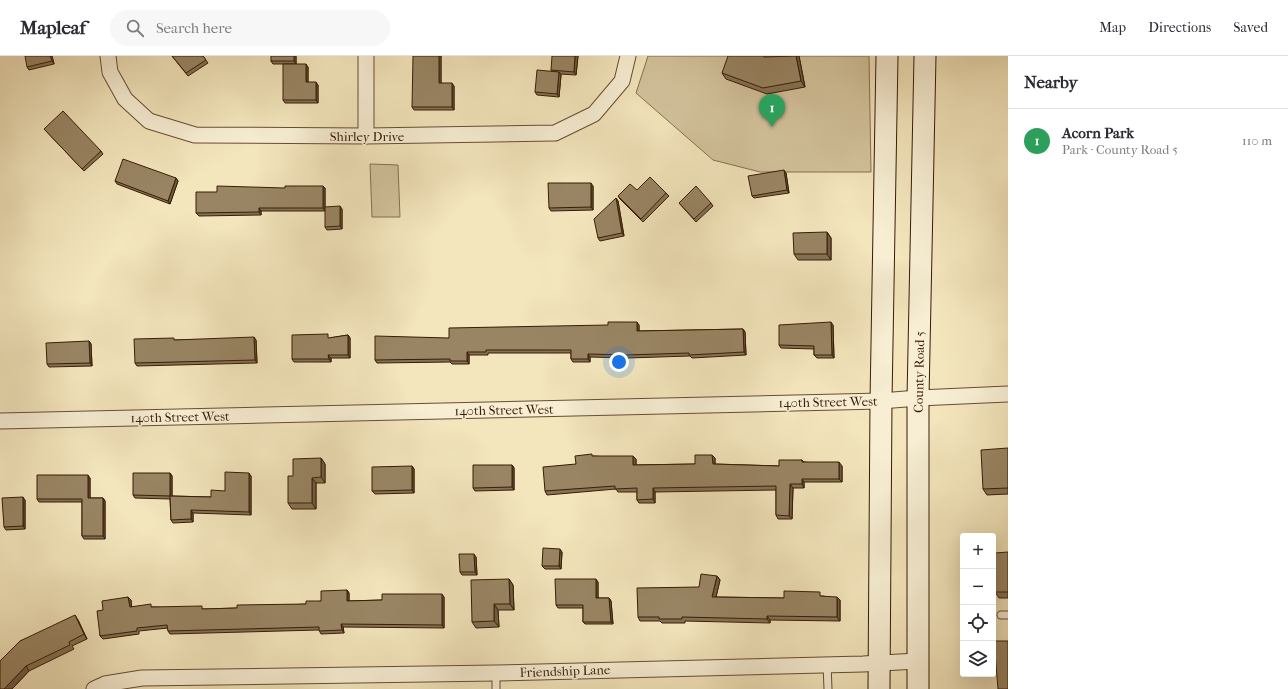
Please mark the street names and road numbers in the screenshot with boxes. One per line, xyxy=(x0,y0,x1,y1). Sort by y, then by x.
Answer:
street label: Shirley Drive xyxy=(330,129,405,144)
street label: County Road 5 xyxy=(911,331,927,413)
street label: 140th Street West xyxy=(778,394,878,410)
street label: 140th Street West xyxy=(454,402,554,418)
street label: 140th Street West xyxy=(130,409,230,425)
street label: Friendship Lane xyxy=(519,662,611,680)

